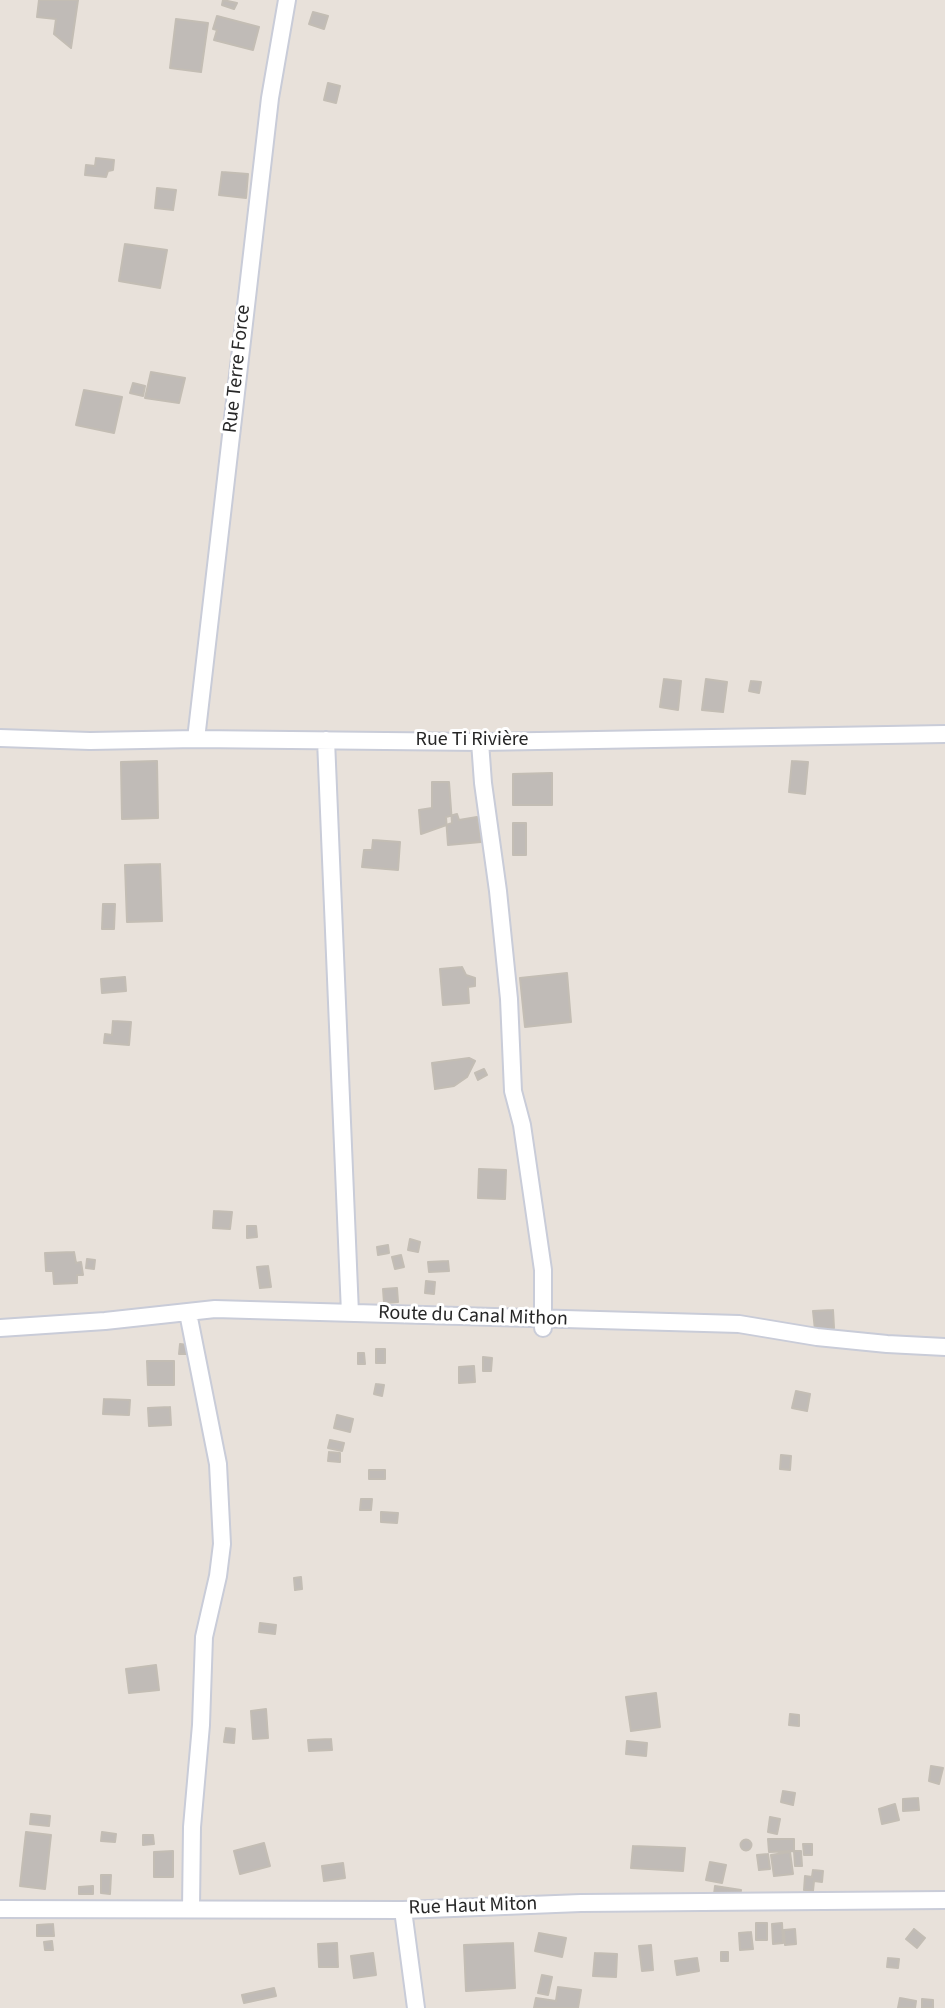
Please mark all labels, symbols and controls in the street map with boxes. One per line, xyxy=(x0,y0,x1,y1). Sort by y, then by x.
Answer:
street label: Rue Terre Force xyxy=(219,304,257,434)
street label: Rue Ti Rivière xyxy=(416,729,528,753)
street label: Route du Canal Mithon xyxy=(378,1302,568,1332)
street label: Rue Haut Miton xyxy=(408,1893,538,1921)

